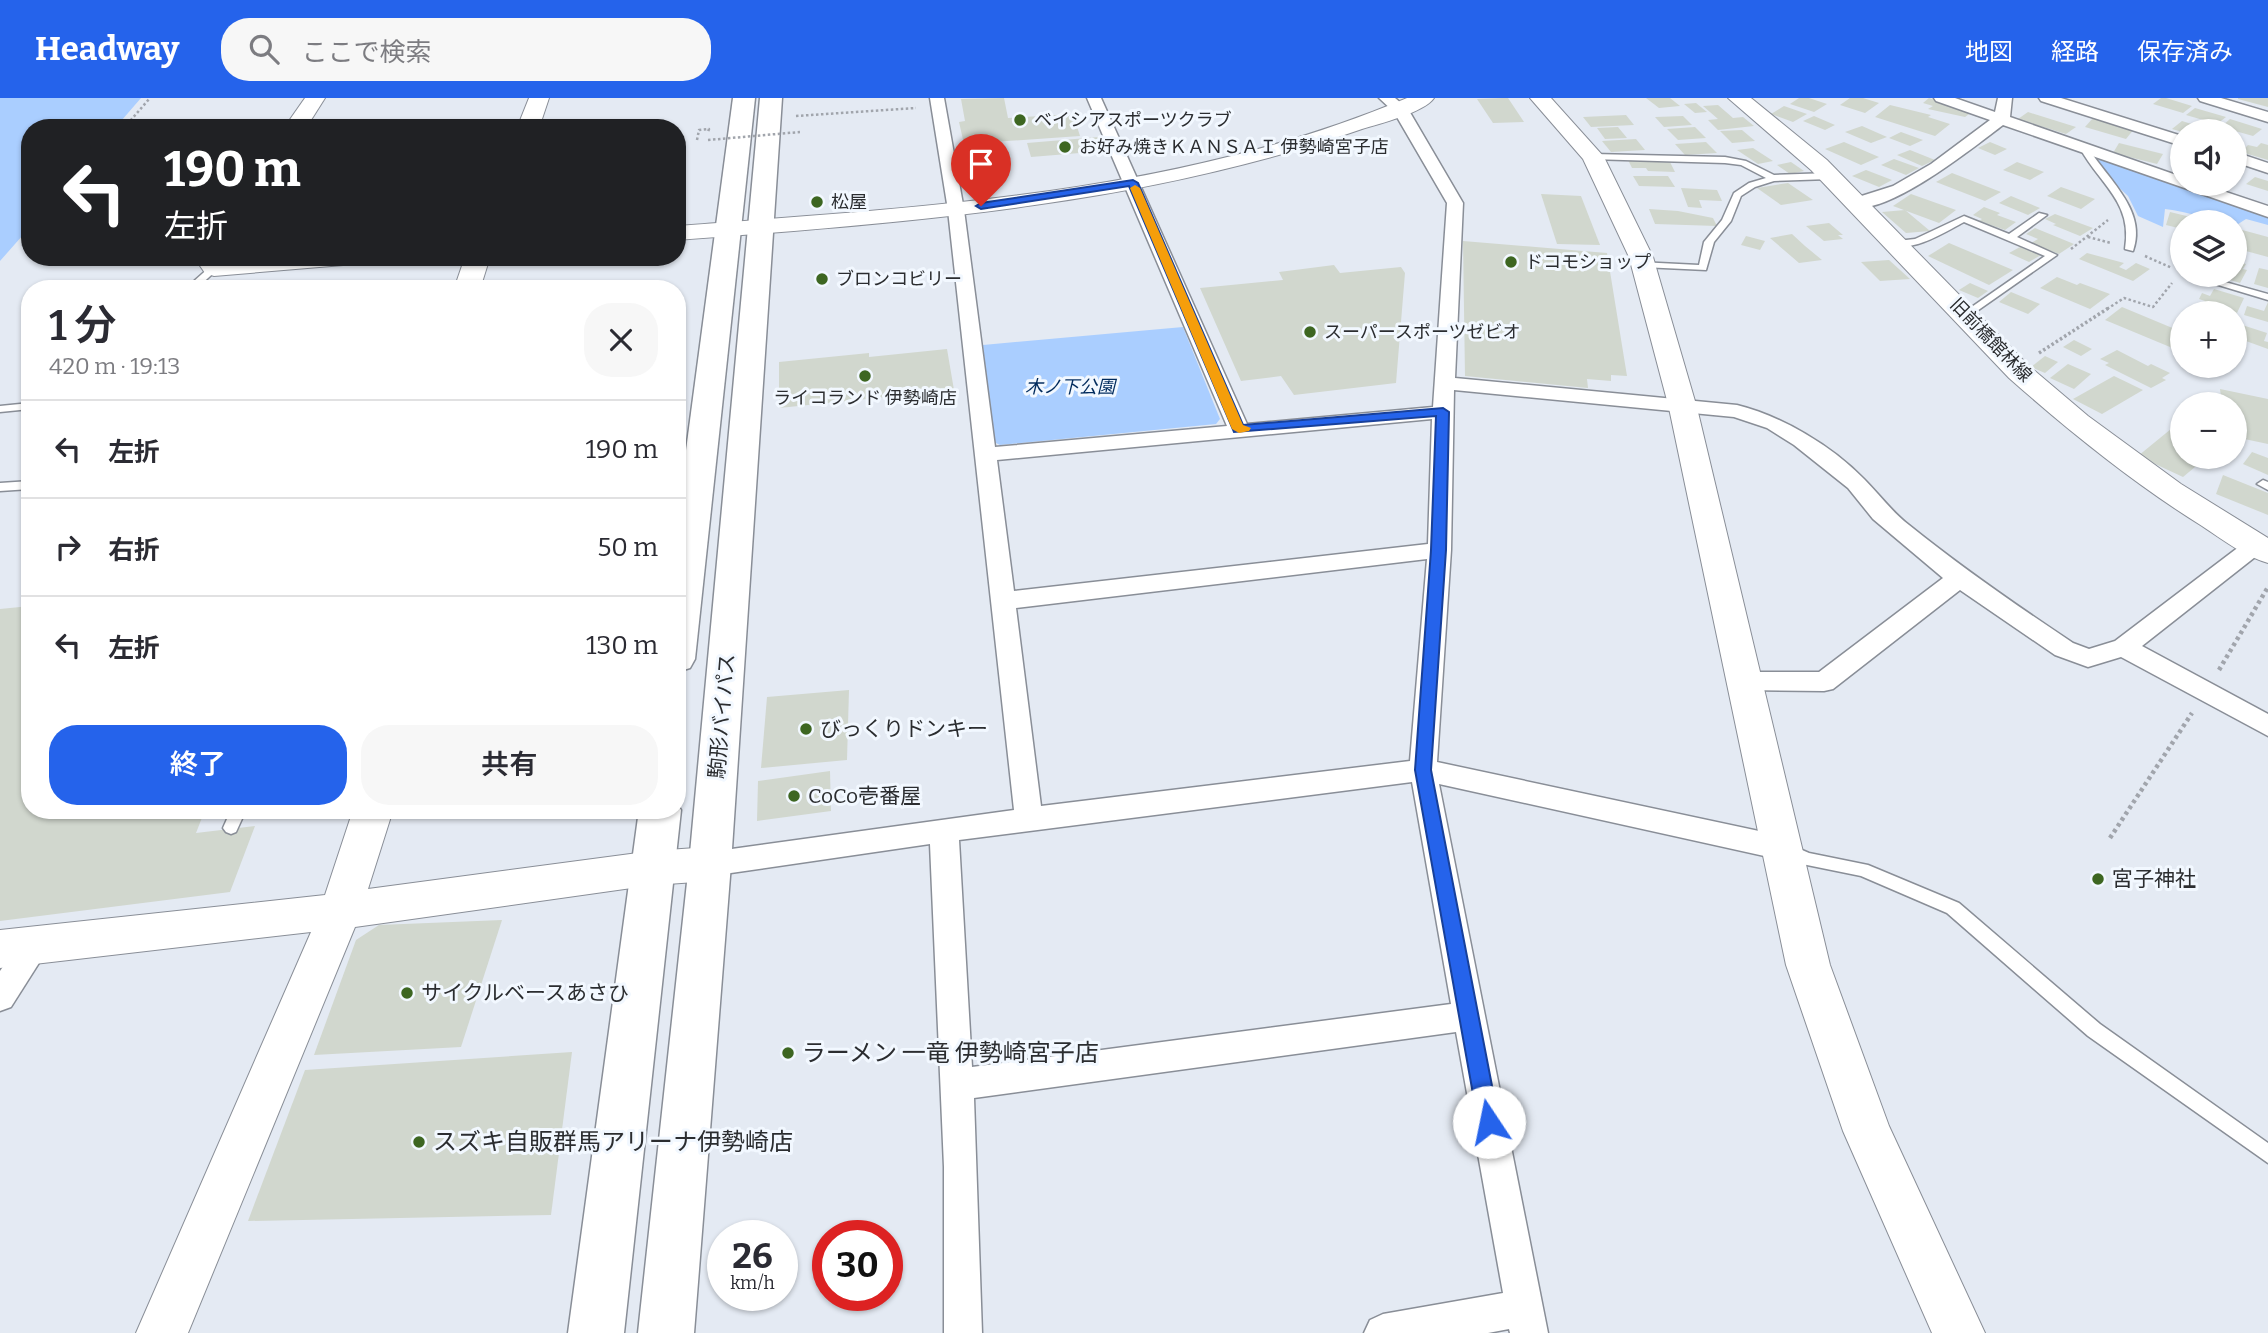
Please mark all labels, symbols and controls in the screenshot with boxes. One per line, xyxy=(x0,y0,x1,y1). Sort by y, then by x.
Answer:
search box xyxy=(221,18,711,81)
text: Headway xyxy=(35,29,179,69)
icon: search xyxy=(245,30,283,68)
text: ここで検索 xyxy=(301,37,431,68)
text: 地図 xyxy=(1965,38,2013,66)
text: 経路 xyxy=(2051,38,2099,66)
text: 保存済み xyxy=(2137,38,2233,66)
place label: ベイシアスポーツクラブ xyxy=(1034,109,1232,131)
marker: ベイシアスポーツクラブ xyxy=(1012,112,1028,128)
map controls xyxy=(2170,119,2247,469)
button: sound xyxy=(2170,119,2247,196)
pin xyxy=(951,134,1011,206)
place label: お好み焼きＫＡＮＳＡＩ 伊勢崎宮子店 xyxy=(1079,136,1389,158)
marker: お好み焼きＫＡＮＳＡＩ 伊勢崎宮子店 xyxy=(1057,139,1073,155)
text: 190 m xyxy=(164,140,301,199)
icon: arrive xyxy=(962,145,1000,183)
icon: left xyxy=(49,147,140,238)
place label: 松屋 xyxy=(831,191,867,213)
marker: 松屋 xyxy=(809,194,825,210)
text: 左折 xyxy=(164,207,228,245)
button: layers xyxy=(2170,210,2247,287)
place label: ドコモショップ xyxy=(1525,251,1651,273)
marker: ドコモショップ xyxy=(1503,254,1519,270)
place label: ブロンコビリー xyxy=(836,268,962,290)
marker: ブロンコビリー xyxy=(814,271,830,287)
street label: 旧前橋館林線 xyxy=(1946,294,2036,386)
text: 1 分 xyxy=(49,301,117,351)
button: + xyxy=(2170,301,2247,378)
button: close xyxy=(584,303,658,377)
place label: スーパースポーツゼビオ xyxy=(1324,321,1521,343)
marker: スーパースポーツゼビオ xyxy=(1302,324,1318,340)
text: 420 m · 19:13 xyxy=(49,352,180,380)
marker: ライコランド 伊勢崎店 xyxy=(857,368,873,384)
park label: 木ノ下公園 xyxy=(1025,376,1118,398)
place label: ライコランド 伊勢崎店 xyxy=(773,387,957,409)
button: − xyxy=(2170,392,2247,469)
icon: left xyxy=(49,430,87,468)
text: 190 m xyxy=(586,434,658,465)
text: 左折 xyxy=(108,437,160,468)
icon: right xyxy=(49,528,87,566)
text: 50 m xyxy=(597,532,658,563)
text: 右折 xyxy=(108,535,160,566)
icon: left xyxy=(49,626,87,664)
text: 130 m xyxy=(586,630,658,661)
text: 左折 xyxy=(108,633,160,664)
street label: 駒形バイパス xyxy=(704,652,740,780)
place label: びっくりドンキー xyxy=(820,716,988,742)
marker: びっくりドンキー xyxy=(798,721,814,737)
button: 終了 xyxy=(49,725,347,805)
button: 共有 xyxy=(361,725,658,805)
place label: CoCo壱番屋 xyxy=(808,783,921,809)
marker: CoCo壱番屋 xyxy=(786,788,802,804)
place label: 宮子神社 xyxy=(2112,866,2196,892)
marker: 宮子神社 xyxy=(2090,871,2106,887)
place label: サイクルベースあさひ xyxy=(421,980,629,1006)
marker: サイクルベースあさひ xyxy=(399,985,415,1001)
place label: ラーメン 一竜 伊勢崎宮子店 xyxy=(802,1039,1099,1067)
marker: ラーメン 一竜 伊勢崎宮子店 xyxy=(780,1045,796,1061)
position arrow xyxy=(1452,1085,1526,1159)
place label: スズキ自販群馬アリーナ伊勢崎店 xyxy=(433,1128,793,1156)
marker: スズキ自販群馬アリーナ伊勢崎店 xyxy=(411,1134,427,1150)
speed limit sign: 30 xyxy=(812,1220,903,1311)
text: 26 xyxy=(732,1235,773,1277)
text: km/h xyxy=(730,1272,775,1294)

